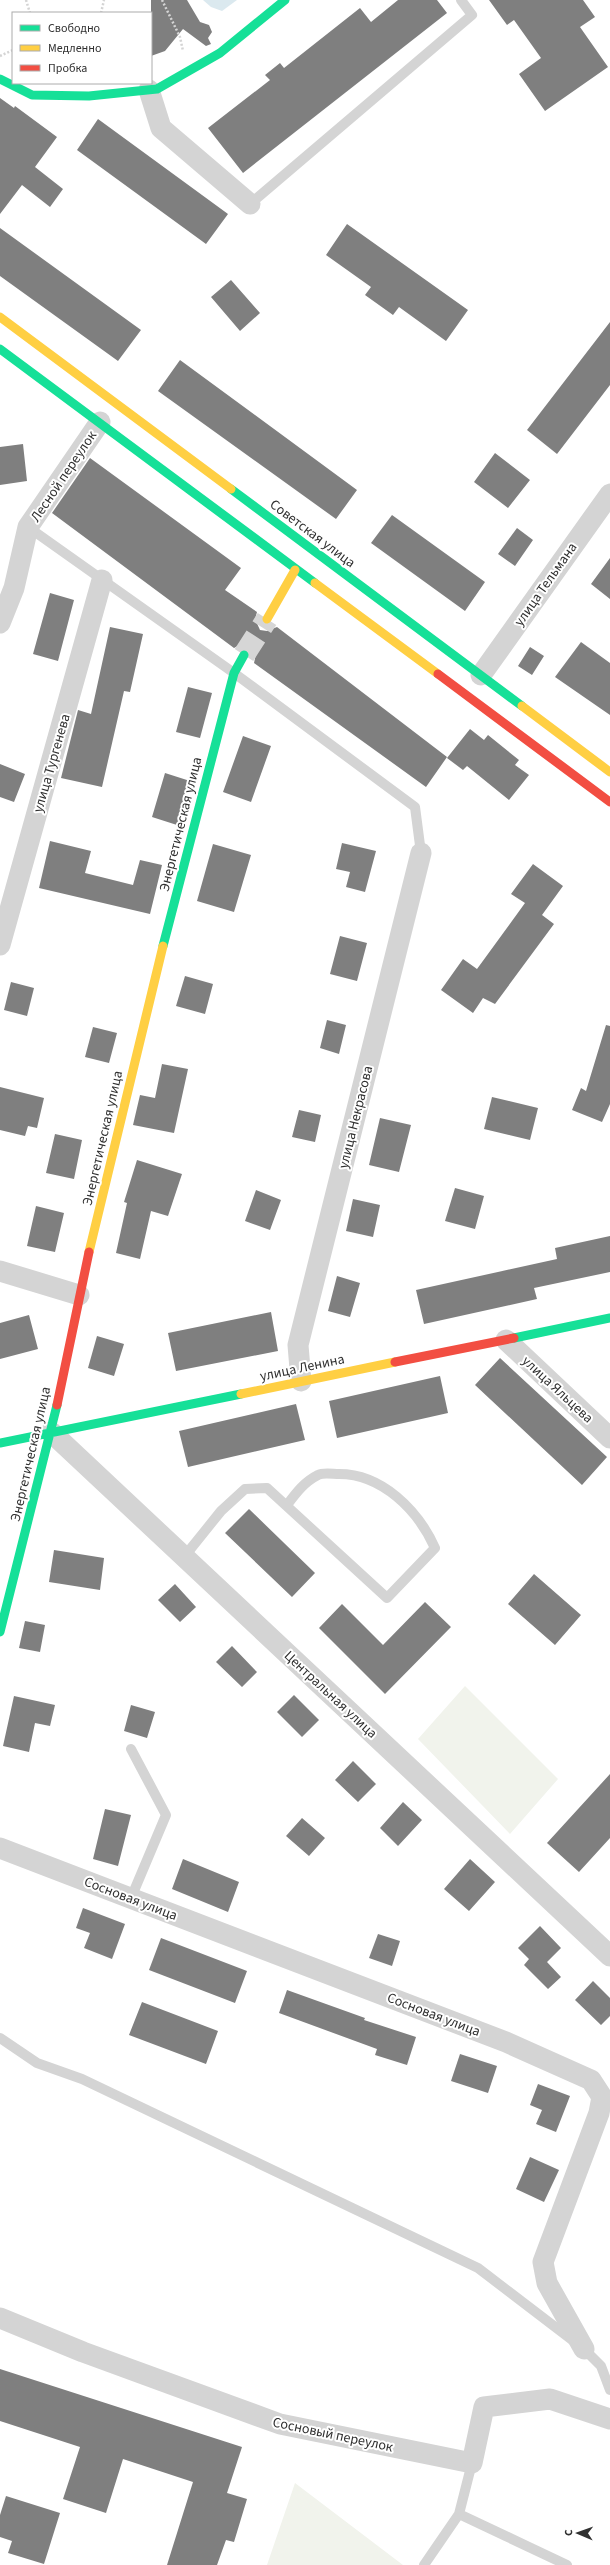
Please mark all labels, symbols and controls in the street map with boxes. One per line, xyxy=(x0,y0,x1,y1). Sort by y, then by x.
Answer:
legend xyxy=(12,12,152,84)
text: Свободно xyxy=(48,20,100,37)
text: Медленно xyxy=(48,40,102,57)
text: Пробка xyxy=(48,60,87,77)
street label: Лесной переулок xyxy=(26,427,102,526)
street label: Советская улица xyxy=(265,495,359,573)
street label: улица Тельмана xyxy=(509,539,582,631)
street label: улица Тургенева xyxy=(28,712,76,815)
street label: Энергетическая улица xyxy=(155,755,207,894)
street label: улица Некрасова xyxy=(334,1064,378,1171)
street label: Энергетическая улица xyxy=(78,1069,128,1208)
street label: улица Ленина xyxy=(258,1349,346,1387)
street label: улица Яльцева xyxy=(517,1351,597,1428)
street label: Энергетическая улица xyxy=(6,1385,56,1524)
street label: Центральная улица xyxy=(279,1646,381,1743)
street label: Сосновая улица xyxy=(81,1872,180,1926)
street label: Сосновая улица xyxy=(384,1988,483,2042)
street label: Сосновый переулок xyxy=(271,2412,395,2458)
north arrow xyxy=(558,2513,598,2553)
text: С xyxy=(561,2529,576,2536)

